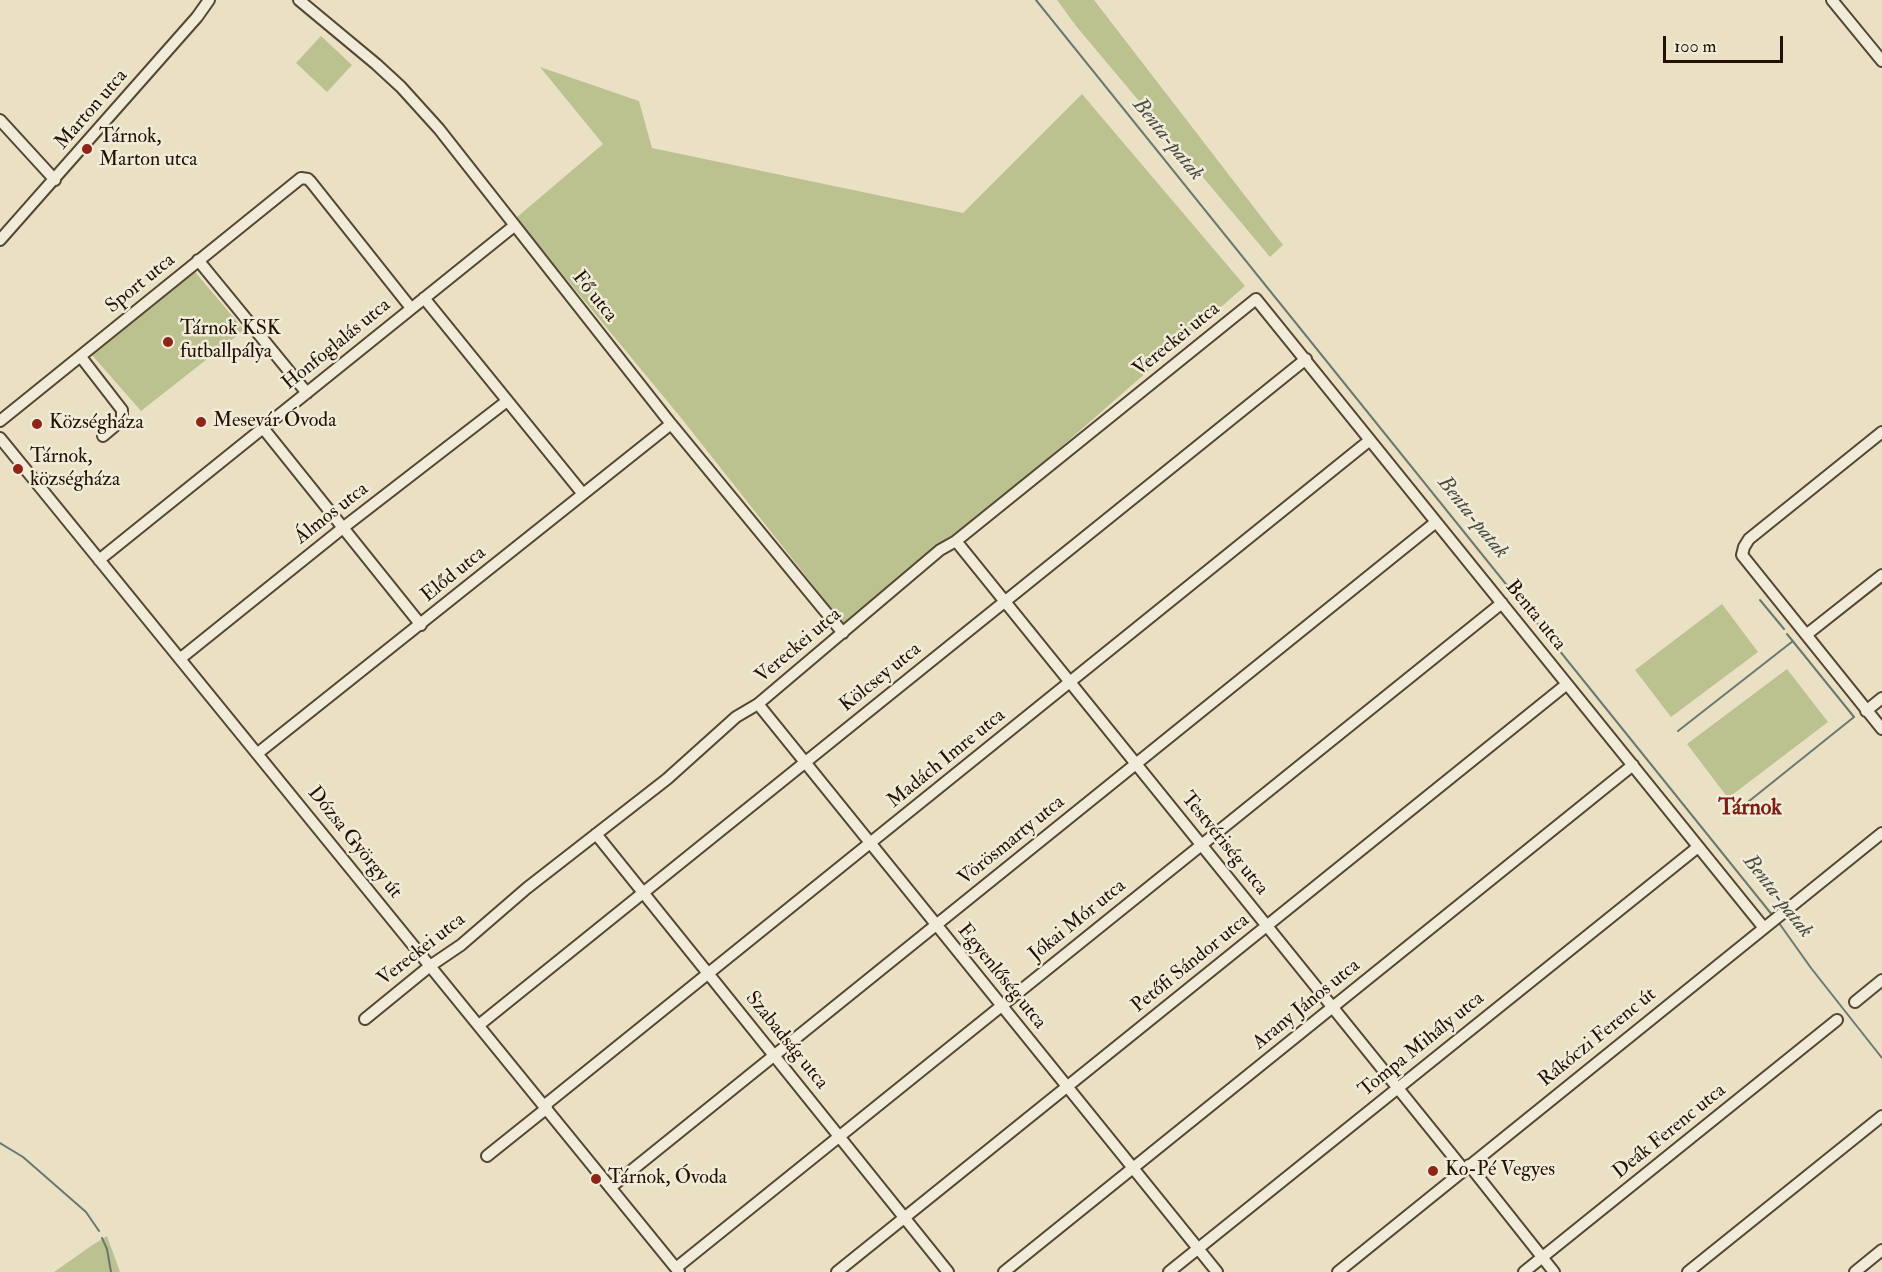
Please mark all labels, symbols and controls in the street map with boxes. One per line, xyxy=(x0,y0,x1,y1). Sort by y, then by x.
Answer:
scale bar xyxy=(1666,24,1786,62)
text: 100 m xyxy=(1674,35,1717,58)
street label: Marton utca xyxy=(51,65,133,155)
water label: Benta-patak xyxy=(1126,94,1208,186)
place label: Tárnok, Marton utca xyxy=(99,126,197,173)
marker: Tárnok, Marton utca xyxy=(80,142,94,156)
street label: Sport utca xyxy=(102,249,180,319)
street label: Fő utca xyxy=(566,267,622,327)
street label: Honfoglalás utca xyxy=(278,294,396,396)
street label: Vereckei utca xyxy=(1129,298,1225,382)
place label: Tárnok KSK futballpálya xyxy=(180,318,281,365)
marker: Tárnok KSK futballpálya xyxy=(161,335,175,349)
place label: Mesevár Óvoda xyxy=(213,410,336,434)
place label: Községháza xyxy=(49,412,144,436)
marker: Mesevár Óvoda xyxy=(194,415,208,429)
marker: Községháza xyxy=(30,417,44,431)
place label: Tárnok, községháza xyxy=(30,446,120,493)
marker: Tárnok, községháza xyxy=(11,462,25,476)
water label: Benta-patak xyxy=(1431,472,1513,564)
street label: Álmos utca xyxy=(290,478,374,550)
street label: Előd utca xyxy=(417,542,491,608)
street label: Benta utca xyxy=(1499,576,1571,656)
street label: Vereckei utca xyxy=(751,603,847,689)
street label: Kölcsey utca xyxy=(836,638,926,718)
street label: Madách Imre utca xyxy=(883,704,1011,814)
street label: Dózsa György út xyxy=(302,782,406,904)
street label: Testvériség utca xyxy=(1175,788,1273,900)
street label: Vörösmarty utca xyxy=(954,791,1070,891)
district label: Tárnok xyxy=(1718,796,1782,822)
water label: Benta-patak xyxy=(1737,850,1817,944)
street label: Jókai Mór utca xyxy=(1025,875,1131,967)
street label: Vereckei utca xyxy=(373,908,471,992)
street label: Petőfi Sándor utca xyxy=(1127,909,1255,1019)
street label: Egyenlőség utca xyxy=(951,919,1051,1035)
street label: Arany János utca xyxy=(1248,954,1366,1056)
street label: Rákóczi Ferenc út xyxy=(1534,983,1662,1093)
street label: Szabadság utca xyxy=(739,987,833,1095)
street label: Tompa Mihály utca xyxy=(1354,987,1490,1103)
street label: Deák Ferenc utca xyxy=(1609,1079,1731,1185)
place label: Ko-Pé Vegyes xyxy=(1445,1159,1555,1183)
marker: Ko-Pé Vegyes xyxy=(1426,1164,1440,1178)
place label: Tárnok, Óvoda xyxy=(608,1167,727,1191)
marker: Tárnok, Óvoda xyxy=(589,1172,603,1186)

